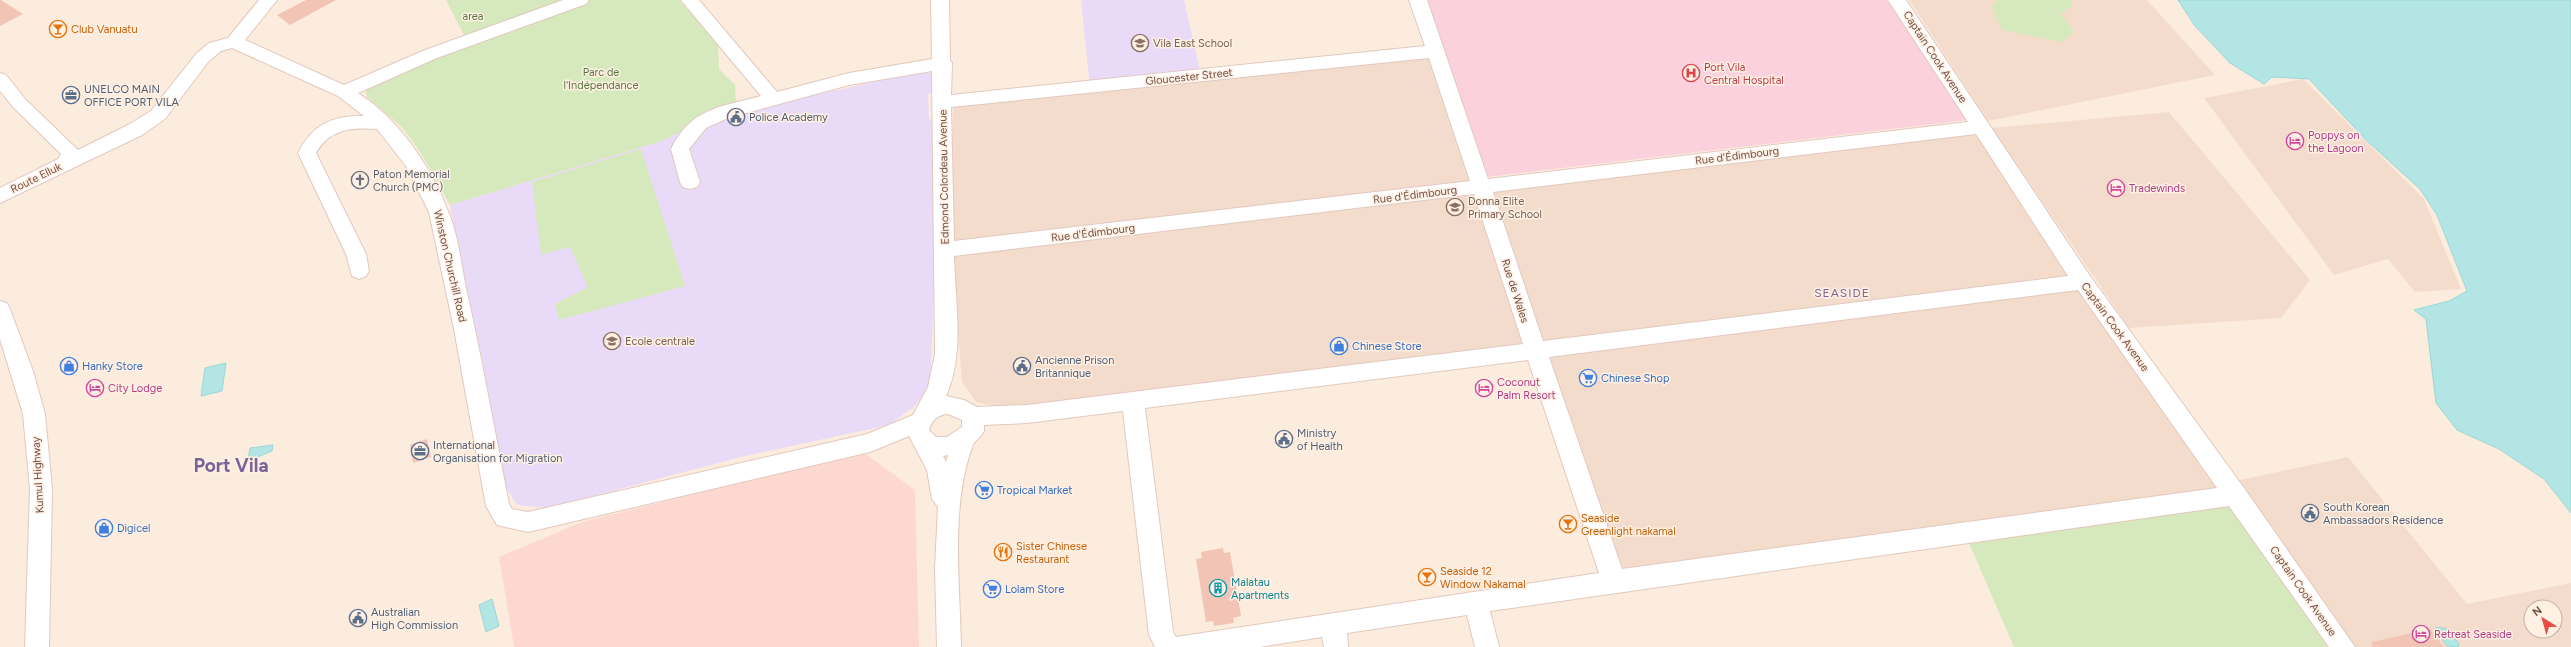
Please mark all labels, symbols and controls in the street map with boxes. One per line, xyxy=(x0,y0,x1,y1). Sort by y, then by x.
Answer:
street label: Captain Cook Avenue xyxy=(1900,9,1970,105)
park label: area xyxy=(463,10,483,23)
bar icon: Club Vanuatu xyxy=(48,19,68,39)
place label: Club Vanuatu xyxy=(71,23,138,36)
school or university icon: Vila East School xyxy=(1130,33,1150,53)
place label: Vila East School xyxy=(1153,37,1232,50)
place label: Port Vila Central Hospital xyxy=(1704,61,1784,87)
hospital icon: Port Vila Central Hospital xyxy=(1681,63,1701,83)
park label: Parc de l'Indépendance xyxy=(564,66,639,92)
street label: Gloucester Street xyxy=(1145,66,1233,88)
place label: UNELCO MAIN OFFICE PORT VILA xyxy=(84,83,179,109)
office icon: UNELCO MAIN OFFICE PORT VILA xyxy=(61,85,81,105)
public building icon: Police Academy xyxy=(726,107,746,127)
street label: Edmond Colordeau Avenue xyxy=(936,109,952,245)
place label: Police Academy xyxy=(749,111,828,124)
place label: Poppys on the Lagoon xyxy=(2308,129,2364,155)
hotel icon: Poppys on the Lagoon xyxy=(2285,131,2305,151)
street label: Rue d'Édimbourg xyxy=(1694,144,1780,168)
street label: Route Elluk xyxy=(8,160,64,196)
place label: Paton Memorial Church (PMC) xyxy=(373,168,450,194)
church icon: Paton Memorial Church (PMC) xyxy=(350,170,370,190)
hotel icon: Tradewinds xyxy=(2106,178,2126,198)
place label: Tradewinds xyxy=(2129,182,2185,195)
street label: Rue d'Édimbourg xyxy=(1372,183,1458,207)
place label: Donna Elite Primary School xyxy=(1468,195,1542,221)
school or university icon: Donna Elite Primary School xyxy=(1445,197,1465,217)
street label: Winston Churchill Road xyxy=(431,208,469,324)
street label: Rue d'Édimbourg xyxy=(1050,221,1136,245)
street label: Rue de Wales xyxy=(1499,258,1531,324)
street label: Captain Cook Avenue xyxy=(2078,280,2152,374)
district label: SEASIDE xyxy=(1814,286,1870,300)
school or university icon: Ecole centrale xyxy=(602,331,622,351)
place label: Ecole centrale xyxy=(625,335,695,348)
shop icon: Chinese Store xyxy=(1329,336,1349,356)
place label: Chinese Store xyxy=(1352,340,1422,353)
place label: Ancienne Prison Britannique xyxy=(1035,354,1114,380)
shop icon: Hanky Store xyxy=(59,356,79,376)
public building icon: Ancienne Prison Britannique xyxy=(1012,356,1032,376)
place label: Hanky Store xyxy=(82,360,143,373)
supermarket icon: Chinese Shop xyxy=(1578,368,1598,388)
place label: Chinese Shop xyxy=(1601,372,1670,385)
place label: Coconut Palm Resort xyxy=(1497,376,1556,402)
hotel icon: City Lodge xyxy=(85,378,105,398)
hotel icon: Coconut Palm Resort xyxy=(1474,378,1494,398)
place label: City Lodge xyxy=(108,382,162,395)
place label: Ministry of Health xyxy=(1297,427,1343,453)
public building icon: Ministry of Health xyxy=(1274,429,1294,449)
street label: Kumul Highway xyxy=(29,436,46,514)
place label: International Organisation for Migration xyxy=(433,439,562,465)
office icon: International Organisation for Migration xyxy=(410,441,430,461)
district label: Port Vila xyxy=(193,454,269,477)
supermarket icon: Tropical Market xyxy=(974,480,994,500)
place label: Tropical Market xyxy=(997,484,1072,497)
place label: South Korean Ambassadors Residence xyxy=(2323,501,2443,527)
public building icon: South Korean Ambassadors Residence xyxy=(2300,503,2320,523)
place label: Seaside Greenlight nakamal xyxy=(1581,512,1676,538)
bar icon: Seaside Greenlight nakamal xyxy=(1558,514,1578,534)
shop icon: Digicel xyxy=(94,518,114,538)
place label: Digicel xyxy=(117,522,151,535)
place label: Sister Chinese Restaurant xyxy=(1016,540,1087,566)
restaurant icon: Sister Chinese Restaurant xyxy=(993,542,1013,562)
street label: Captain Cook Avenue xyxy=(2267,543,2339,639)
place label: Seaside 12 Window Nakamal xyxy=(1440,565,1526,591)
bar icon: Seaside 12 Window Nakamal xyxy=(1417,567,1437,587)
place label: Malatau Apartments xyxy=(1231,576,1289,602)
building icon: Malatau Apartments xyxy=(1208,578,1228,598)
supermarket icon: Lolam Store xyxy=(982,579,1002,599)
place label: Lolam Store xyxy=(1005,583,1064,596)
north arrow xyxy=(2523,599,2563,639)
text: N xyxy=(2530,604,2545,619)
place label: Australian High Commission xyxy=(371,606,458,632)
public building icon: Australian High Commission xyxy=(348,608,368,628)
hotel icon: Retreat Seaside xyxy=(2411,624,2431,644)
place label: Retreat Seaside xyxy=(2434,628,2512,641)

